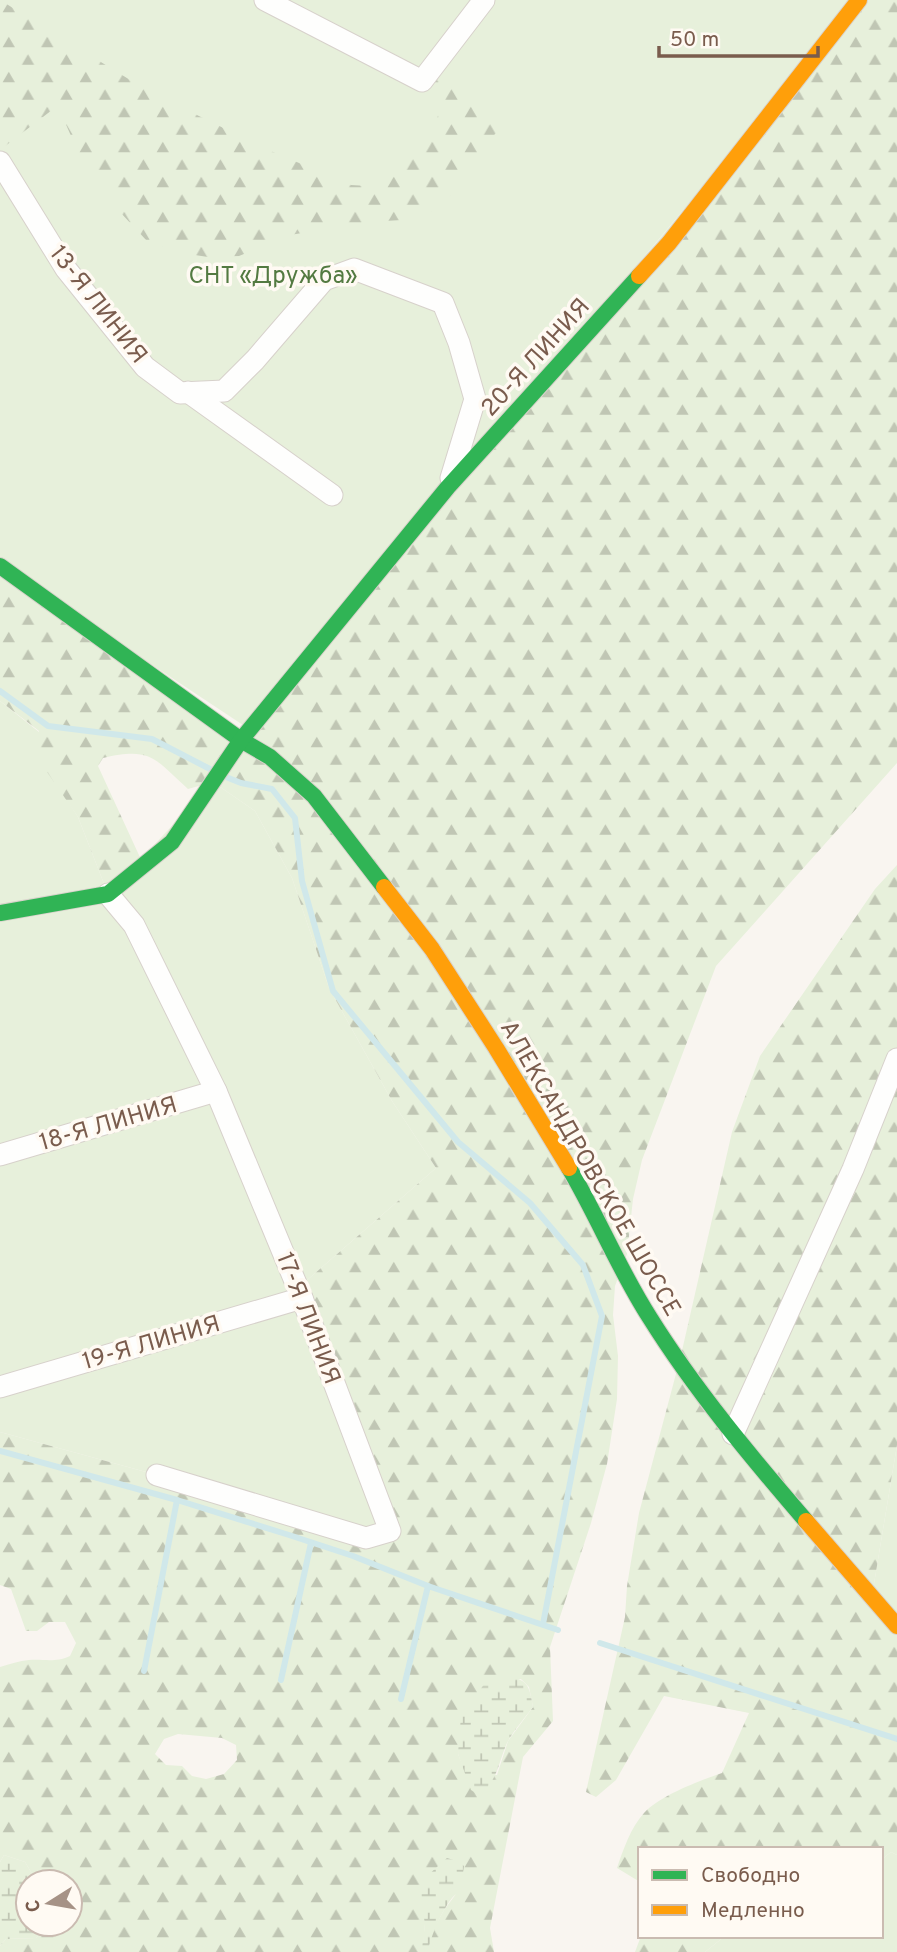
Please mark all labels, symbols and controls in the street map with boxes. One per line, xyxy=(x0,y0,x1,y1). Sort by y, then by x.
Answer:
scale bar xyxy=(659,14,818,58)
text: 50 m xyxy=(670,27,719,54)
street label: 13-Я ЛИНИЯ xyxy=(42,240,153,370)
park label: СНТ «Дружба» xyxy=(188,262,358,292)
street label: 20-Я ЛИНИЯ xyxy=(476,293,597,424)
street label: АЛЕКСАНДРОВСКОЕ ШОССЕ xyxy=(492,1016,686,1322)
street label: 18-Я ЛИНИЯ xyxy=(36,1091,181,1159)
street label: 17-Я ЛИНИЯ xyxy=(268,1249,346,1389)
street label: 19-Я ЛИНИЯ xyxy=(79,1310,224,1378)
legend xyxy=(638,1847,883,1938)
text: Свободно xyxy=(701,1863,800,1890)
north arrow xyxy=(14,1868,84,1938)
text: С xyxy=(21,1898,47,1914)
text: Медленно xyxy=(701,1898,805,1925)

